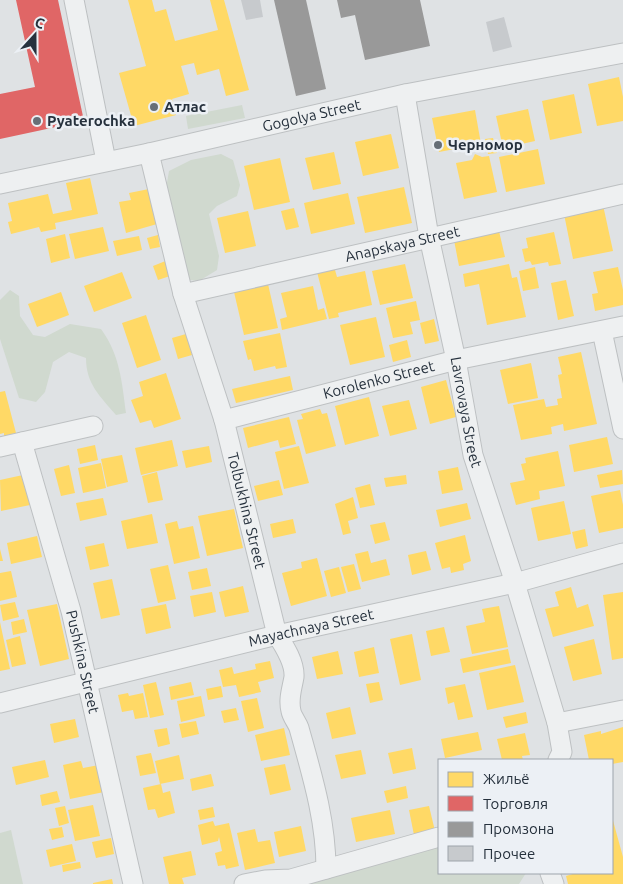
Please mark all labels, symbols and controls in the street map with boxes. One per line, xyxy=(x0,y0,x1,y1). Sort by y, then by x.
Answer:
north arrow xyxy=(10,10,60,60)
text: С xyxy=(33,14,47,32)
street label: Gogolya Street xyxy=(261,95,362,135)
place label: Атлас xyxy=(164,98,206,115)
marker: Атлас xyxy=(148,101,160,113)
place label: Pyaterochka xyxy=(47,112,135,129)
marker: Pyaterochka xyxy=(31,115,43,127)
place label: Черномор xyxy=(448,136,523,153)
marker: Черномор xyxy=(432,139,444,151)
street label: Anapskaya Street xyxy=(343,222,461,265)
street label: Lavrovaya Street xyxy=(448,355,486,470)
street label: Korolenko Street xyxy=(321,357,436,402)
street label: Tolbukhina Street xyxy=(224,451,269,571)
street label: Mayachnaya Street xyxy=(247,605,375,650)
street label: Pushkina Street xyxy=(63,608,103,715)
legend xyxy=(438,759,613,874)
text: Жильё xyxy=(483,770,530,787)
text: Торговля xyxy=(483,795,548,812)
text: Промзона xyxy=(483,820,554,837)
text: Прочее xyxy=(483,845,535,862)

